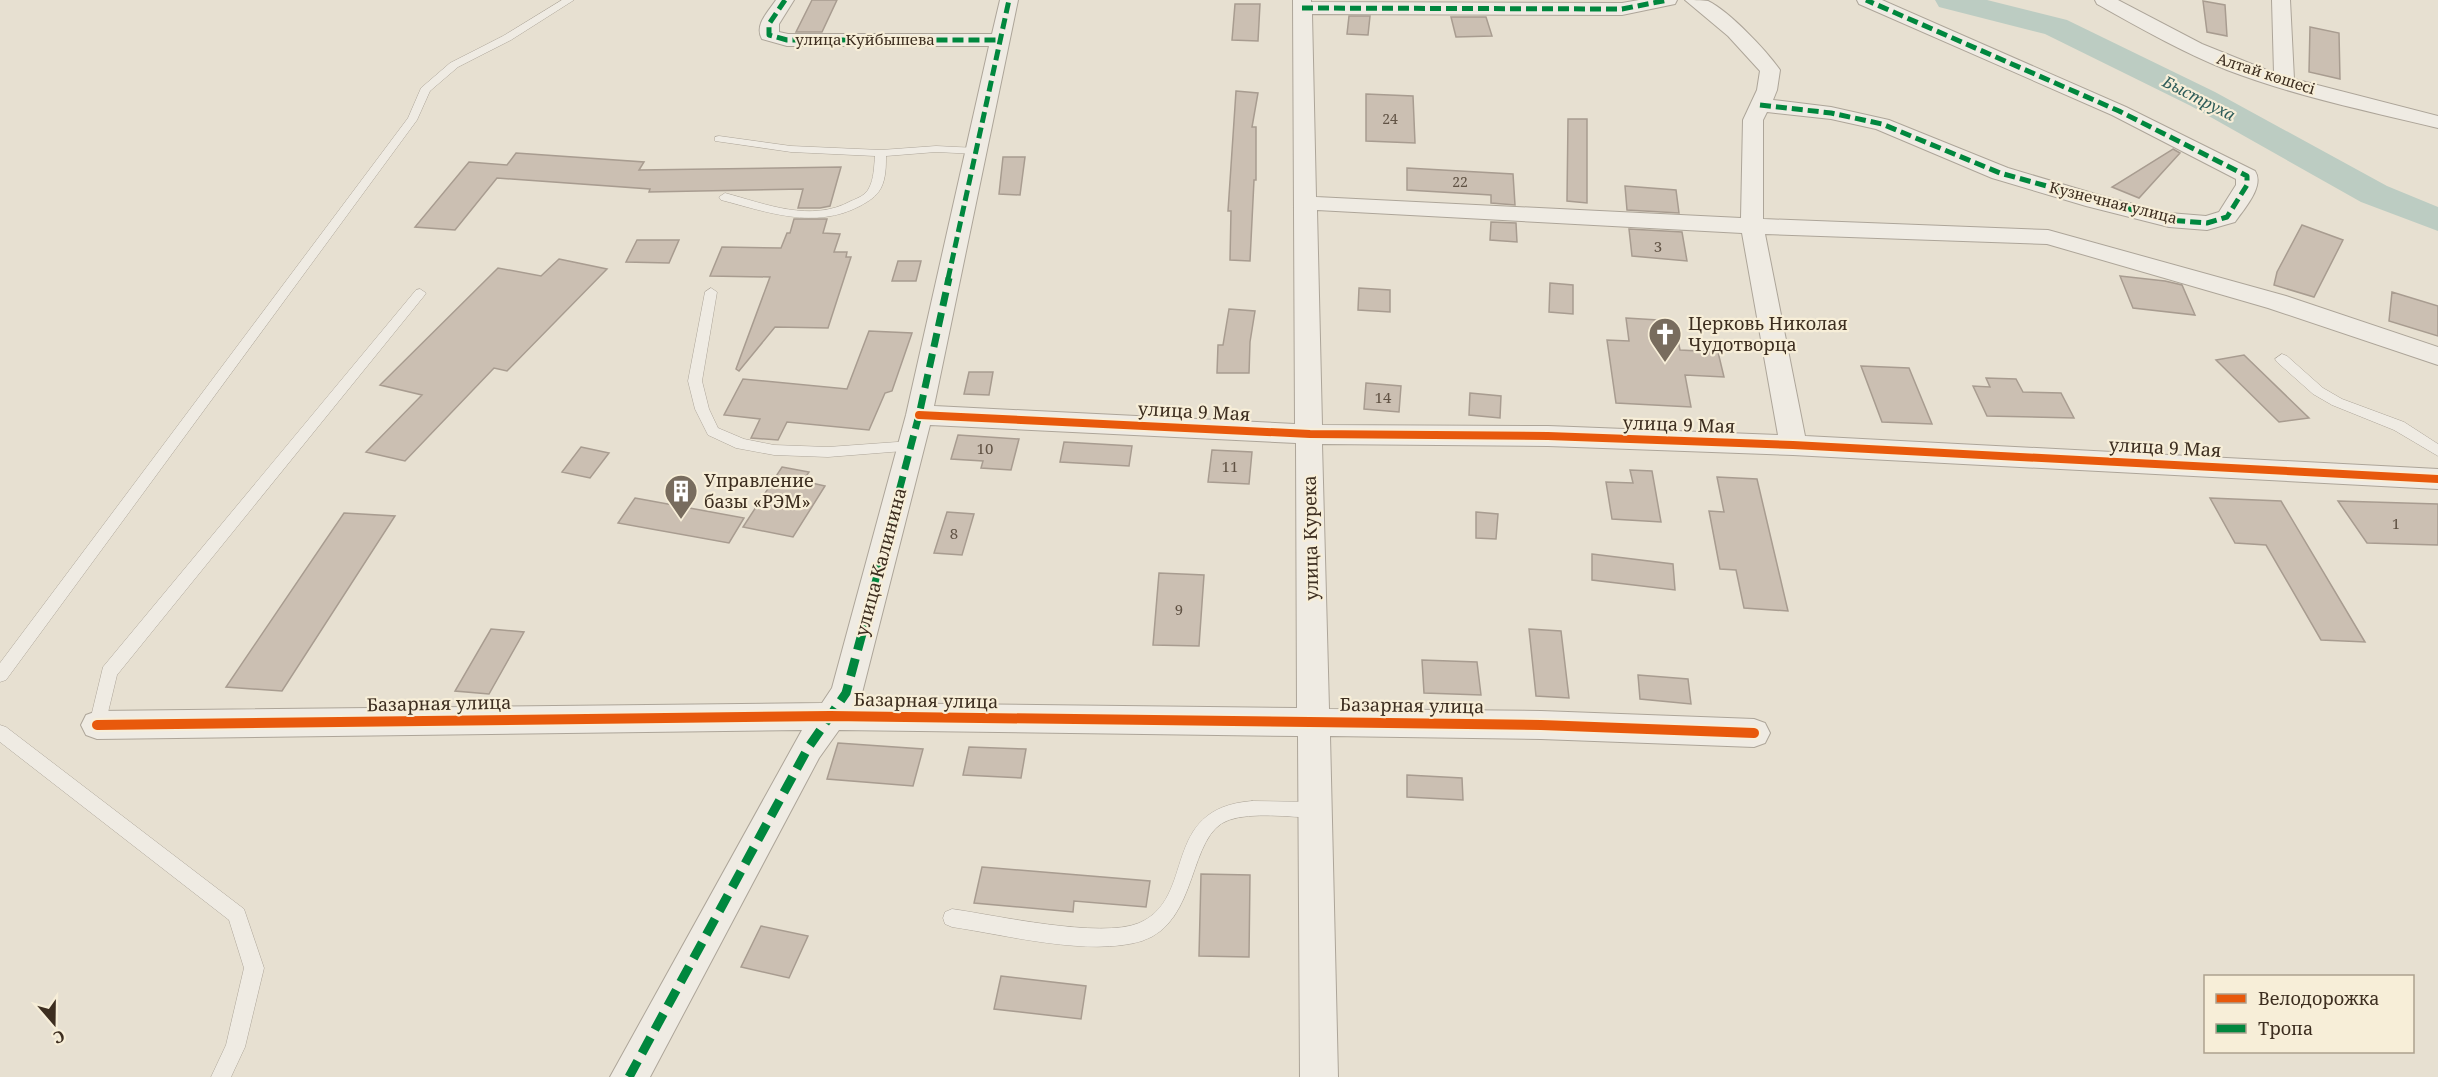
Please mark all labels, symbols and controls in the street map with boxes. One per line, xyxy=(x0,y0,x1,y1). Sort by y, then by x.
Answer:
street label: улица Куйбышева xyxy=(795,29,935,49)
street label: Алтай көшесі xyxy=(2214,48,2318,98)
water label: Быструха xyxy=(2158,70,2239,126)
house number: 24 xyxy=(1382,109,1398,128)
house number: 22 xyxy=(1452,172,1468,191)
street label: Кузнечная улица xyxy=(2047,176,2179,228)
house number: 3 xyxy=(1654,236,1662,256)
place label: Церковь Николая Чудотворца xyxy=(1688,311,1848,356)
church icon: Церковь Николая Чудотворца xyxy=(1647,316,1683,363)
house number: 14 xyxy=(1375,387,1392,407)
street label: улица 9 Мая xyxy=(1137,396,1251,426)
street label: улица 9 Мая xyxy=(1622,410,1736,438)
street label: улица 9 Мая xyxy=(2108,432,2222,462)
house number: 10 xyxy=(977,438,993,458)
house number: 11 xyxy=(1222,456,1238,476)
place label: Управление базы «РЭМ» xyxy=(704,468,814,513)
building icon: Управление базы «РЭМ» xyxy=(663,473,699,520)
street label: улица Курека xyxy=(1297,475,1323,601)
street label: улица Калинина xyxy=(849,485,911,639)
house number: 1 xyxy=(2392,513,2400,533)
house number: 8 xyxy=(950,523,958,543)
house number: 9 xyxy=(1175,599,1183,619)
street label: Базарная улица xyxy=(853,687,999,713)
street label: Базарная улица xyxy=(366,690,512,716)
street label: Базарная улица xyxy=(1339,692,1485,718)
legend xyxy=(2204,975,2414,1053)
text: Велодорожка xyxy=(2258,986,2380,1010)
north arrow xyxy=(24,993,84,1053)
text: Тропа xyxy=(2258,1016,2313,1040)
text: С xyxy=(50,1025,68,1049)

